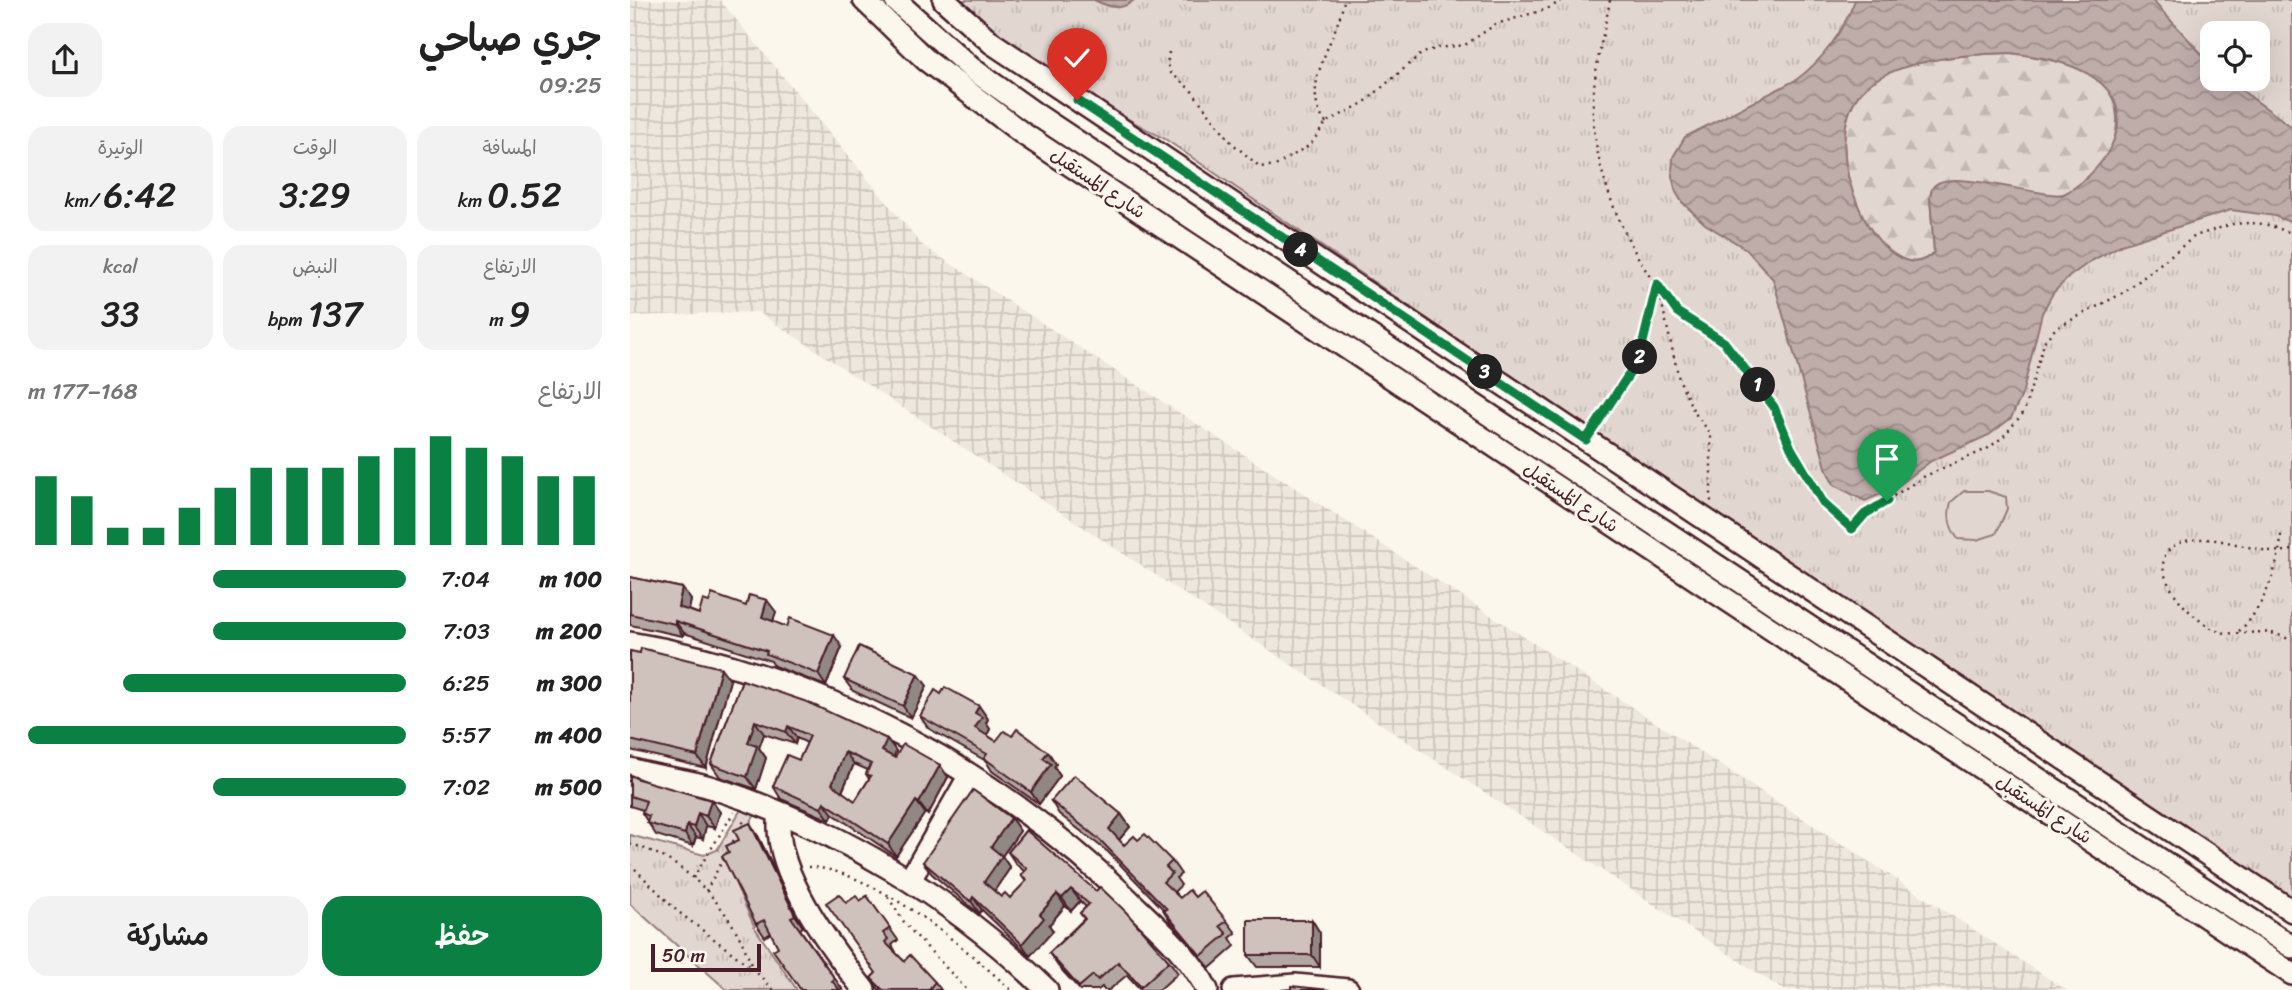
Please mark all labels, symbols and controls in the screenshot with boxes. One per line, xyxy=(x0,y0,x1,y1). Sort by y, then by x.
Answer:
text: جري صباحي xyxy=(418,5,602,72)
map controls xyxy=(2200,21,2270,91)
button: locate xyxy=(2200,21,2270,91)
button: share xyxy=(28,23,102,97)
pin xyxy=(1047,28,1107,100)
icon: check xyxy=(1058,39,1096,77)
text: 09:25 xyxy=(539,65,602,106)
text: الوتيرة xyxy=(97,131,143,164)
text: الوقت xyxy=(293,131,337,164)
text: المسافة xyxy=(483,131,537,164)
street label: شارع المُستقبل xyxy=(1043,139,1153,227)
text: 6:42 xyxy=(104,164,176,226)
text: 3:29 xyxy=(279,164,351,226)
text: 0.52 xyxy=(487,164,562,226)
text: /km xyxy=(65,184,104,217)
text: km xyxy=(458,184,487,217)
pin: 4 xyxy=(1284,232,1318,268)
text: 4 xyxy=(1295,233,1306,266)
text: kcal xyxy=(103,250,138,283)
text: النبض xyxy=(292,250,338,283)
text: الارتفاع xyxy=(483,250,536,283)
text: 33 xyxy=(101,283,140,345)
text: 137 xyxy=(308,283,362,345)
text: 9 xyxy=(509,283,530,345)
text: bpm xyxy=(268,303,308,336)
text: m xyxy=(489,303,509,336)
pin: 2 xyxy=(1622,340,1658,374)
text: 2 xyxy=(1634,340,1645,373)
pin: 3 xyxy=(1468,354,1502,390)
text: 3 xyxy=(1479,355,1490,388)
pin: 1 xyxy=(1740,368,1776,402)
text: 1 xyxy=(1753,368,1762,401)
text: 168–177 m xyxy=(28,371,138,412)
text: الارتفاع xyxy=(538,371,602,412)
pin xyxy=(1857,429,1917,501)
icon: arrive xyxy=(1868,440,1906,478)
street label: شارع المُستقبل xyxy=(1516,453,1626,541)
text: 7:04 xyxy=(441,559,490,600)
text: 100 m xyxy=(539,559,602,600)
text: 7:03 xyxy=(443,611,490,652)
text: 200 m xyxy=(536,611,602,652)
text: 6:25 xyxy=(443,663,490,704)
text: 300 m xyxy=(537,663,602,704)
text: 5:57 xyxy=(442,715,490,756)
text: 400 m xyxy=(535,715,602,756)
street label: شارع المُستقبل xyxy=(1989,765,2099,853)
text: 7:02 xyxy=(442,767,490,808)
text: 500 m xyxy=(535,767,602,808)
button: مشاركة xyxy=(28,896,308,976)
button: حفظ xyxy=(322,896,602,976)
text: 50 m xyxy=(662,939,705,972)
scale bar xyxy=(651,941,761,973)

